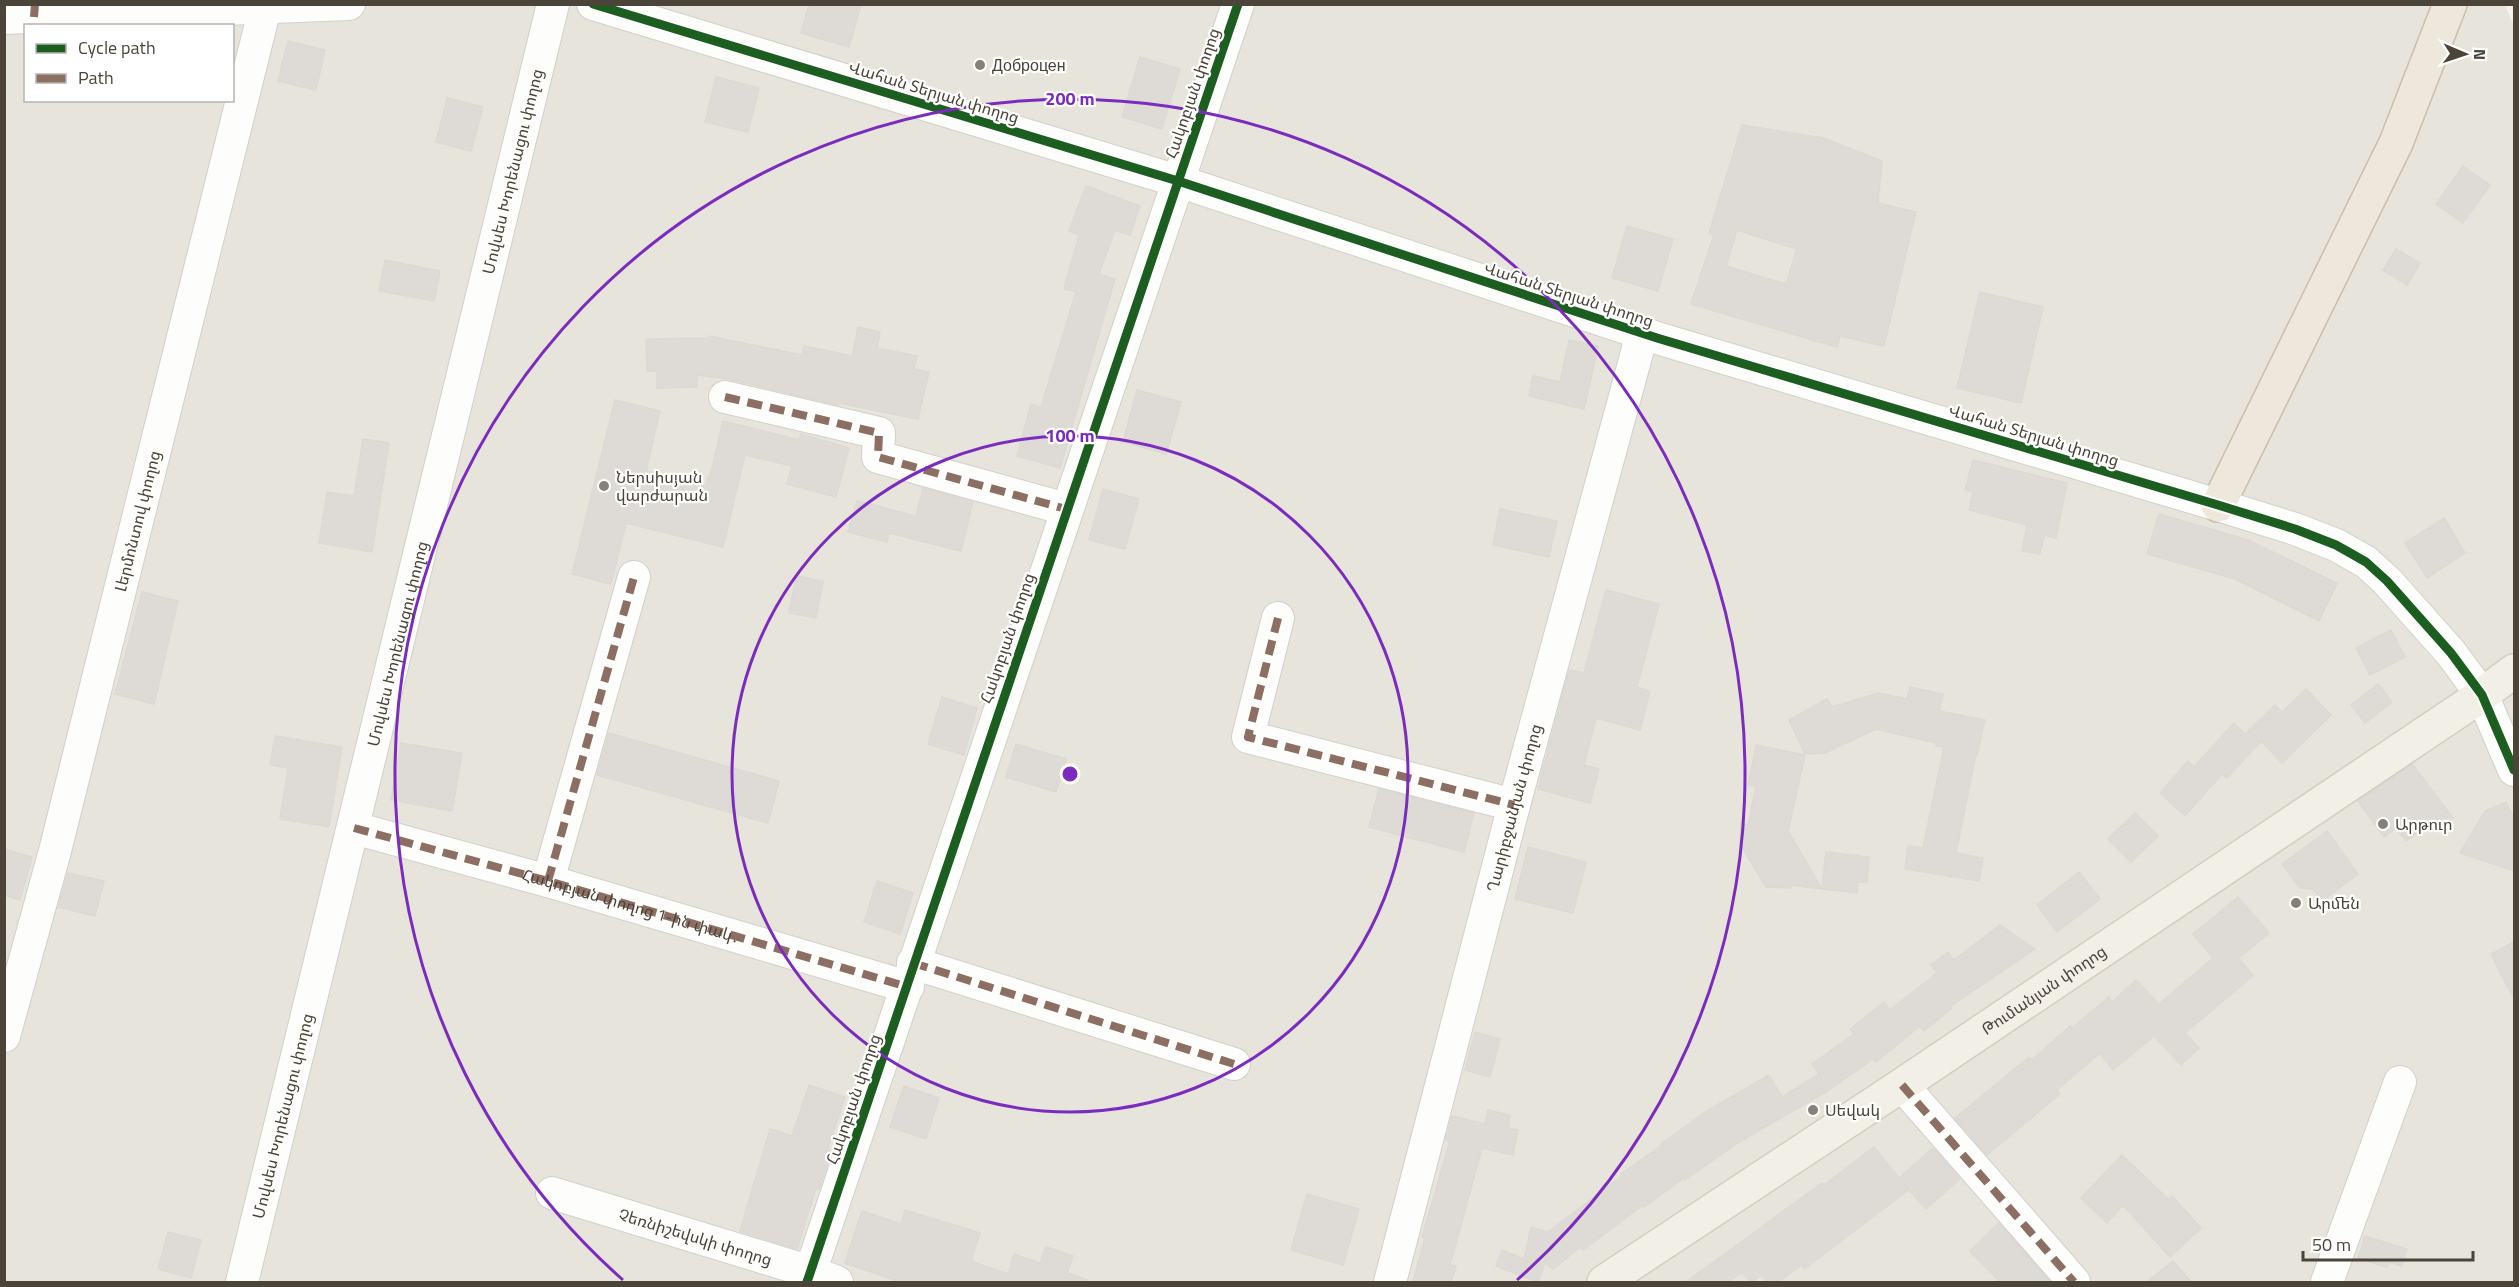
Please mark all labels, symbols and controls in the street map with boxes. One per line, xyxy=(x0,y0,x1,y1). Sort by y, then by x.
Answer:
legend xyxy=(24,24,234,102)
north arrow xyxy=(2435,24,2495,84)
street label: Հակոբյան փողոց xyxy=(1158,25,1226,161)
text: Cycle path xyxy=(78,34,156,61)
text: N xyxy=(2468,49,2492,60)
place label: Доброцен xyxy=(992,53,1066,77)
street label: Վահան Տերյան փողոց xyxy=(846,55,1022,129)
marker: Доброцен xyxy=(973,58,987,72)
text: Path xyxy=(78,64,114,91)
street label: Մովսես Խորենացու փողոց xyxy=(476,66,549,277)
text: 200 m xyxy=(1045,85,1095,112)
street label: Վահան Տերյան փողոց xyxy=(1481,255,1657,333)
street label: Վահան Տերյան փողոց xyxy=(1946,398,2122,472)
text: 100 m xyxy=(1045,422,1095,449)
street label: Լերմոնտով փողոց xyxy=(108,448,166,594)
place label: Ներսիսյան վարժարան xyxy=(616,465,708,507)
marker: Ներսիսյան վարժարան xyxy=(597,479,611,493)
street label: Մովսես Խորենացու փողոց xyxy=(361,538,434,749)
street label: Հակոբյան փողոց xyxy=(973,570,1041,706)
street label: Ղարիբջանյան փողոց xyxy=(1480,721,1548,895)
centre of rings xyxy=(1060,764,1080,784)
place label: Արթուր xyxy=(2395,812,2453,836)
marker: Արթուր xyxy=(2376,817,2390,831)
street label: Հակոբյան փողոց 1-ին փակ․ xyxy=(520,863,743,949)
place label: Արմեն xyxy=(2308,891,2360,915)
marker: Արմեն xyxy=(2289,896,2303,910)
street label: Թումանյան փողոց xyxy=(1976,939,2111,1041)
street label: Մովսես Խորենացու փողոց xyxy=(246,1011,319,1221)
street label: Հակոբյան փողոց xyxy=(819,1031,887,1167)
place label: Սեվակ xyxy=(1825,1098,1880,1122)
marker: Սեվակ xyxy=(1806,1103,1820,1117)
street label: Չեռնիշեվսկի փողոց xyxy=(616,1202,775,1272)
scale bar xyxy=(2303,1224,2472,1262)
text: 50 m xyxy=(2312,1231,2351,1258)

